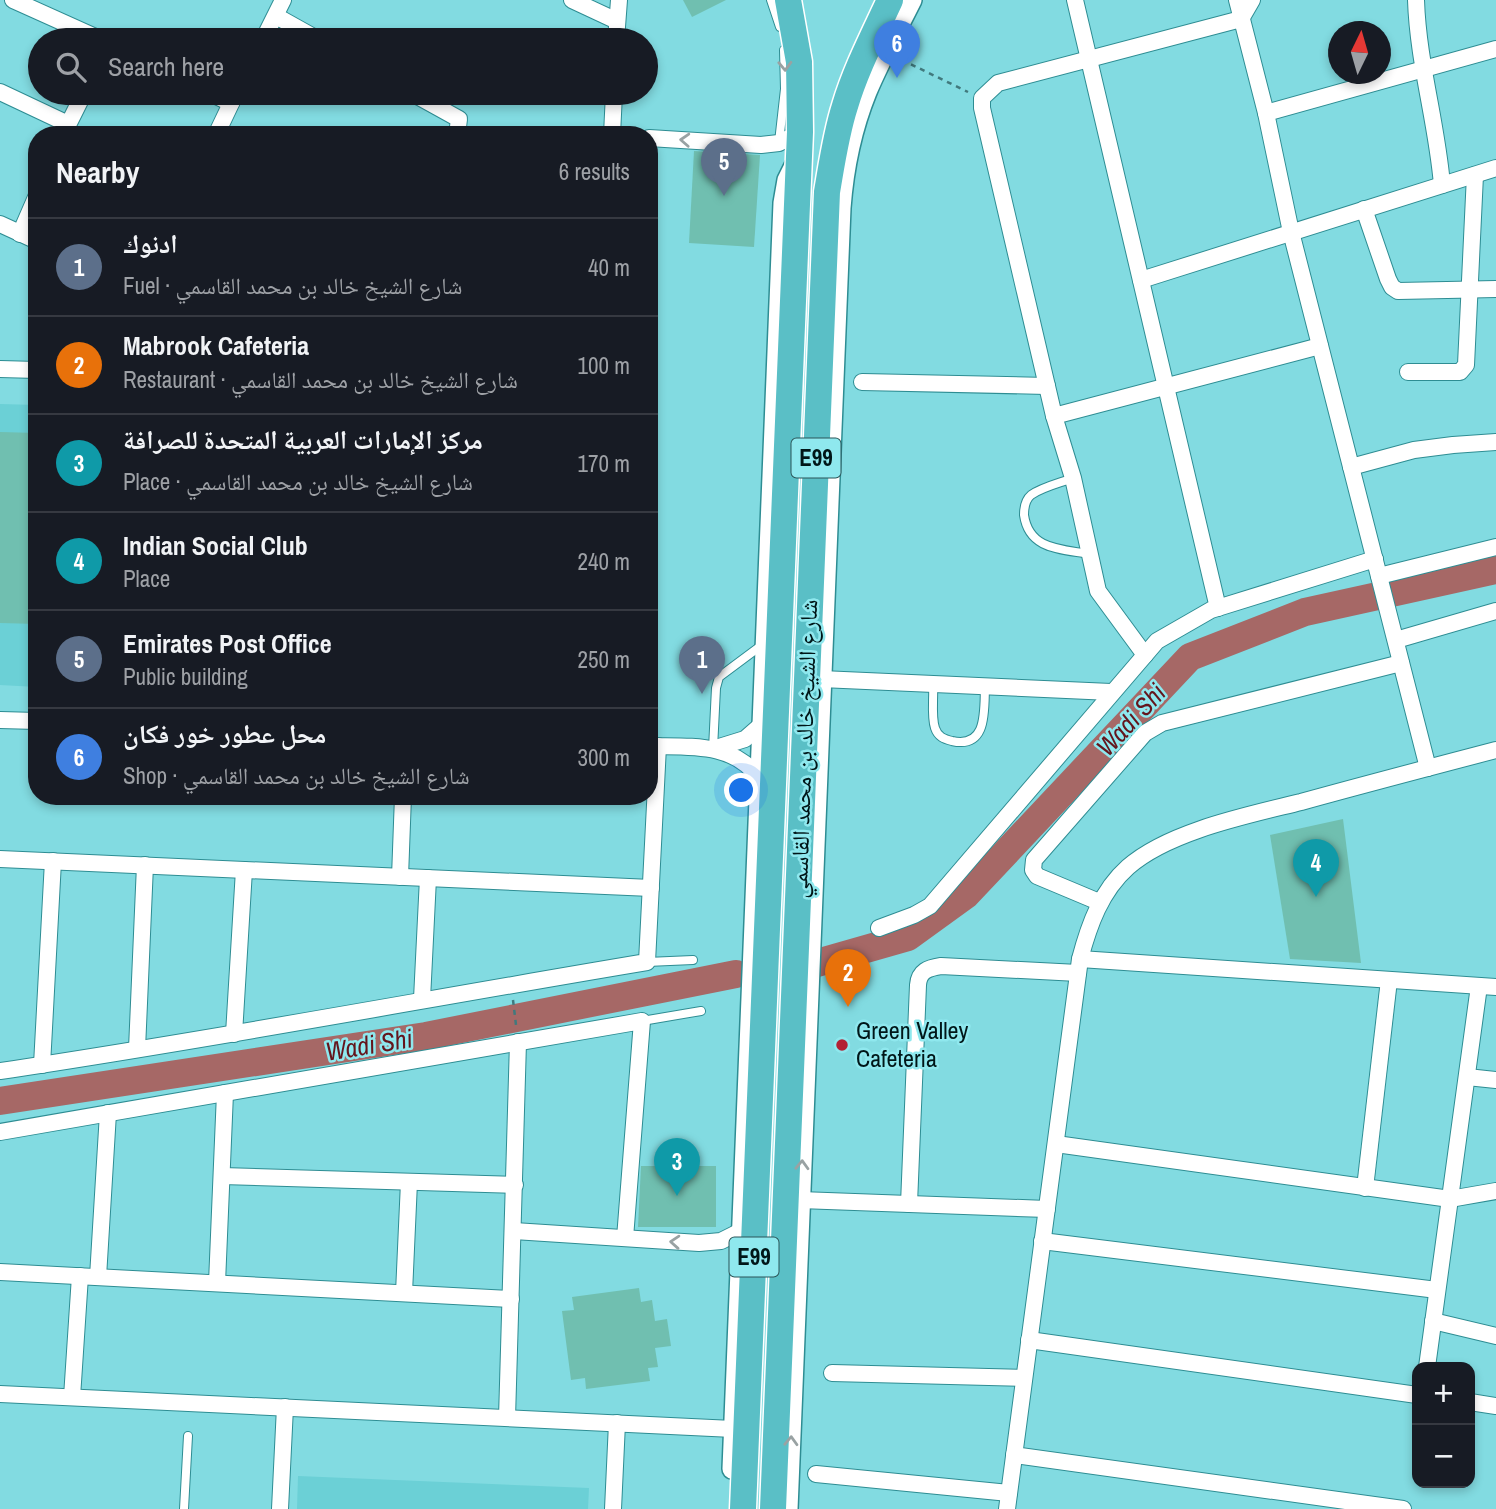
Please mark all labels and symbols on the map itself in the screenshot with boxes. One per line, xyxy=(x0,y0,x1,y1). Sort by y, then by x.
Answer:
pin: 6 xyxy=(874,20,920,78)
north arrow xyxy=(1328,21,1391,84)
one-way arrow xyxy=(778,61,793,72)
one-way arrow xyxy=(679,133,690,148)
pin: 5 xyxy=(701,138,747,196)
road number: E99 xyxy=(792,438,840,478)
street label: شارع الشيخ خالد بن محمد القاسمي xyxy=(782,599,828,899)
pin: 1 xyxy=(679,636,725,694)
water label: Wadi Shi xyxy=(1088,676,1173,763)
your location xyxy=(724,773,758,807)
pin: 4 xyxy=(1293,839,1339,897)
pin: 2 xyxy=(825,949,871,1007)
place label: Green Valley Cafeteria xyxy=(856,1014,968,1074)
water label: Wadi Shi xyxy=(323,1020,415,1069)
marker: Green Valley Cafeteria xyxy=(834,1037,850,1053)
pin: 3 xyxy=(654,1138,700,1196)
one-way arrow xyxy=(794,1159,809,1170)
one-way arrow xyxy=(670,1235,681,1250)
road number: E99 xyxy=(730,1238,778,1276)
one-way arrow xyxy=(783,1435,798,1446)

